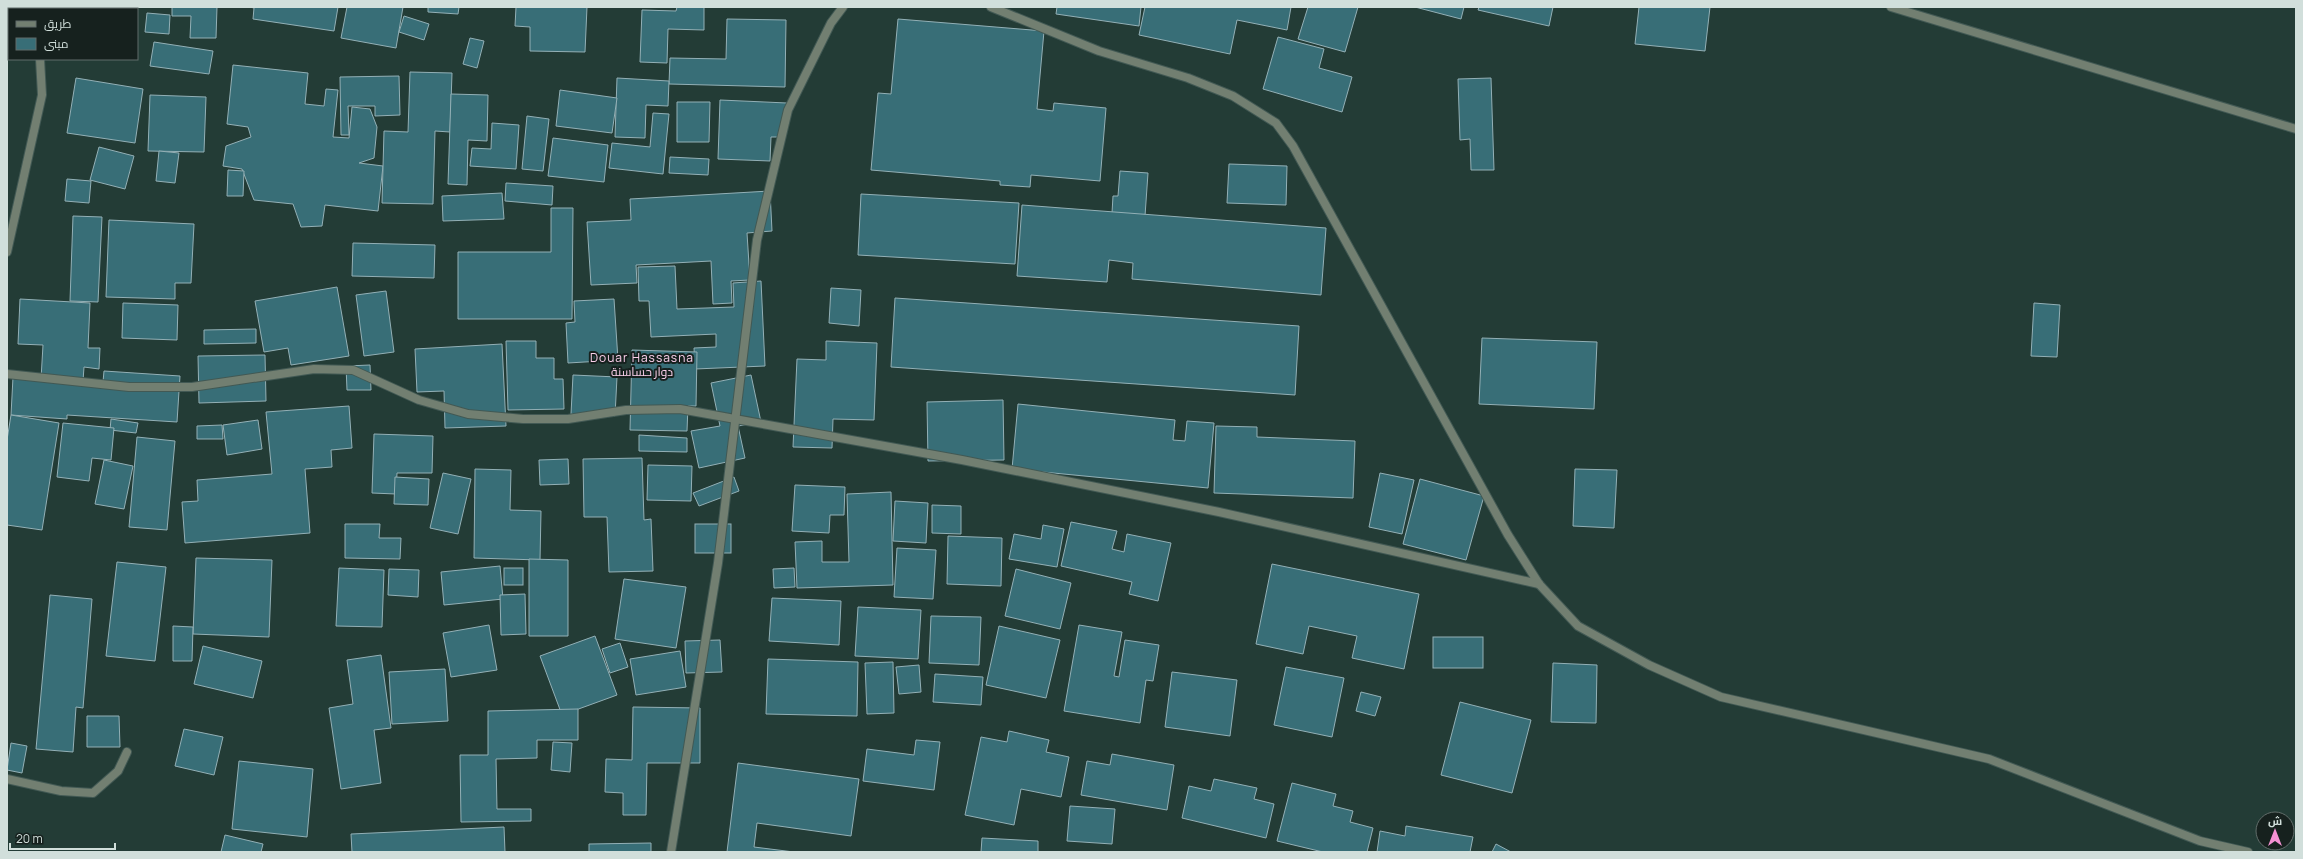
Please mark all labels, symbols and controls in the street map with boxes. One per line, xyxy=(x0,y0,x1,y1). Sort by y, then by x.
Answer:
legend xyxy=(8,8,138,60)
text: طريق xyxy=(44,15,72,32)
text: مبنى xyxy=(44,35,69,52)
district label: Douar Hassasna دوار حساسنة xyxy=(590,349,694,380)
north arrow xyxy=(2255,811,2295,851)
text: ش xyxy=(2268,813,2282,828)
scale bar xyxy=(10,825,115,851)
text: 20 m xyxy=(16,830,43,847)

